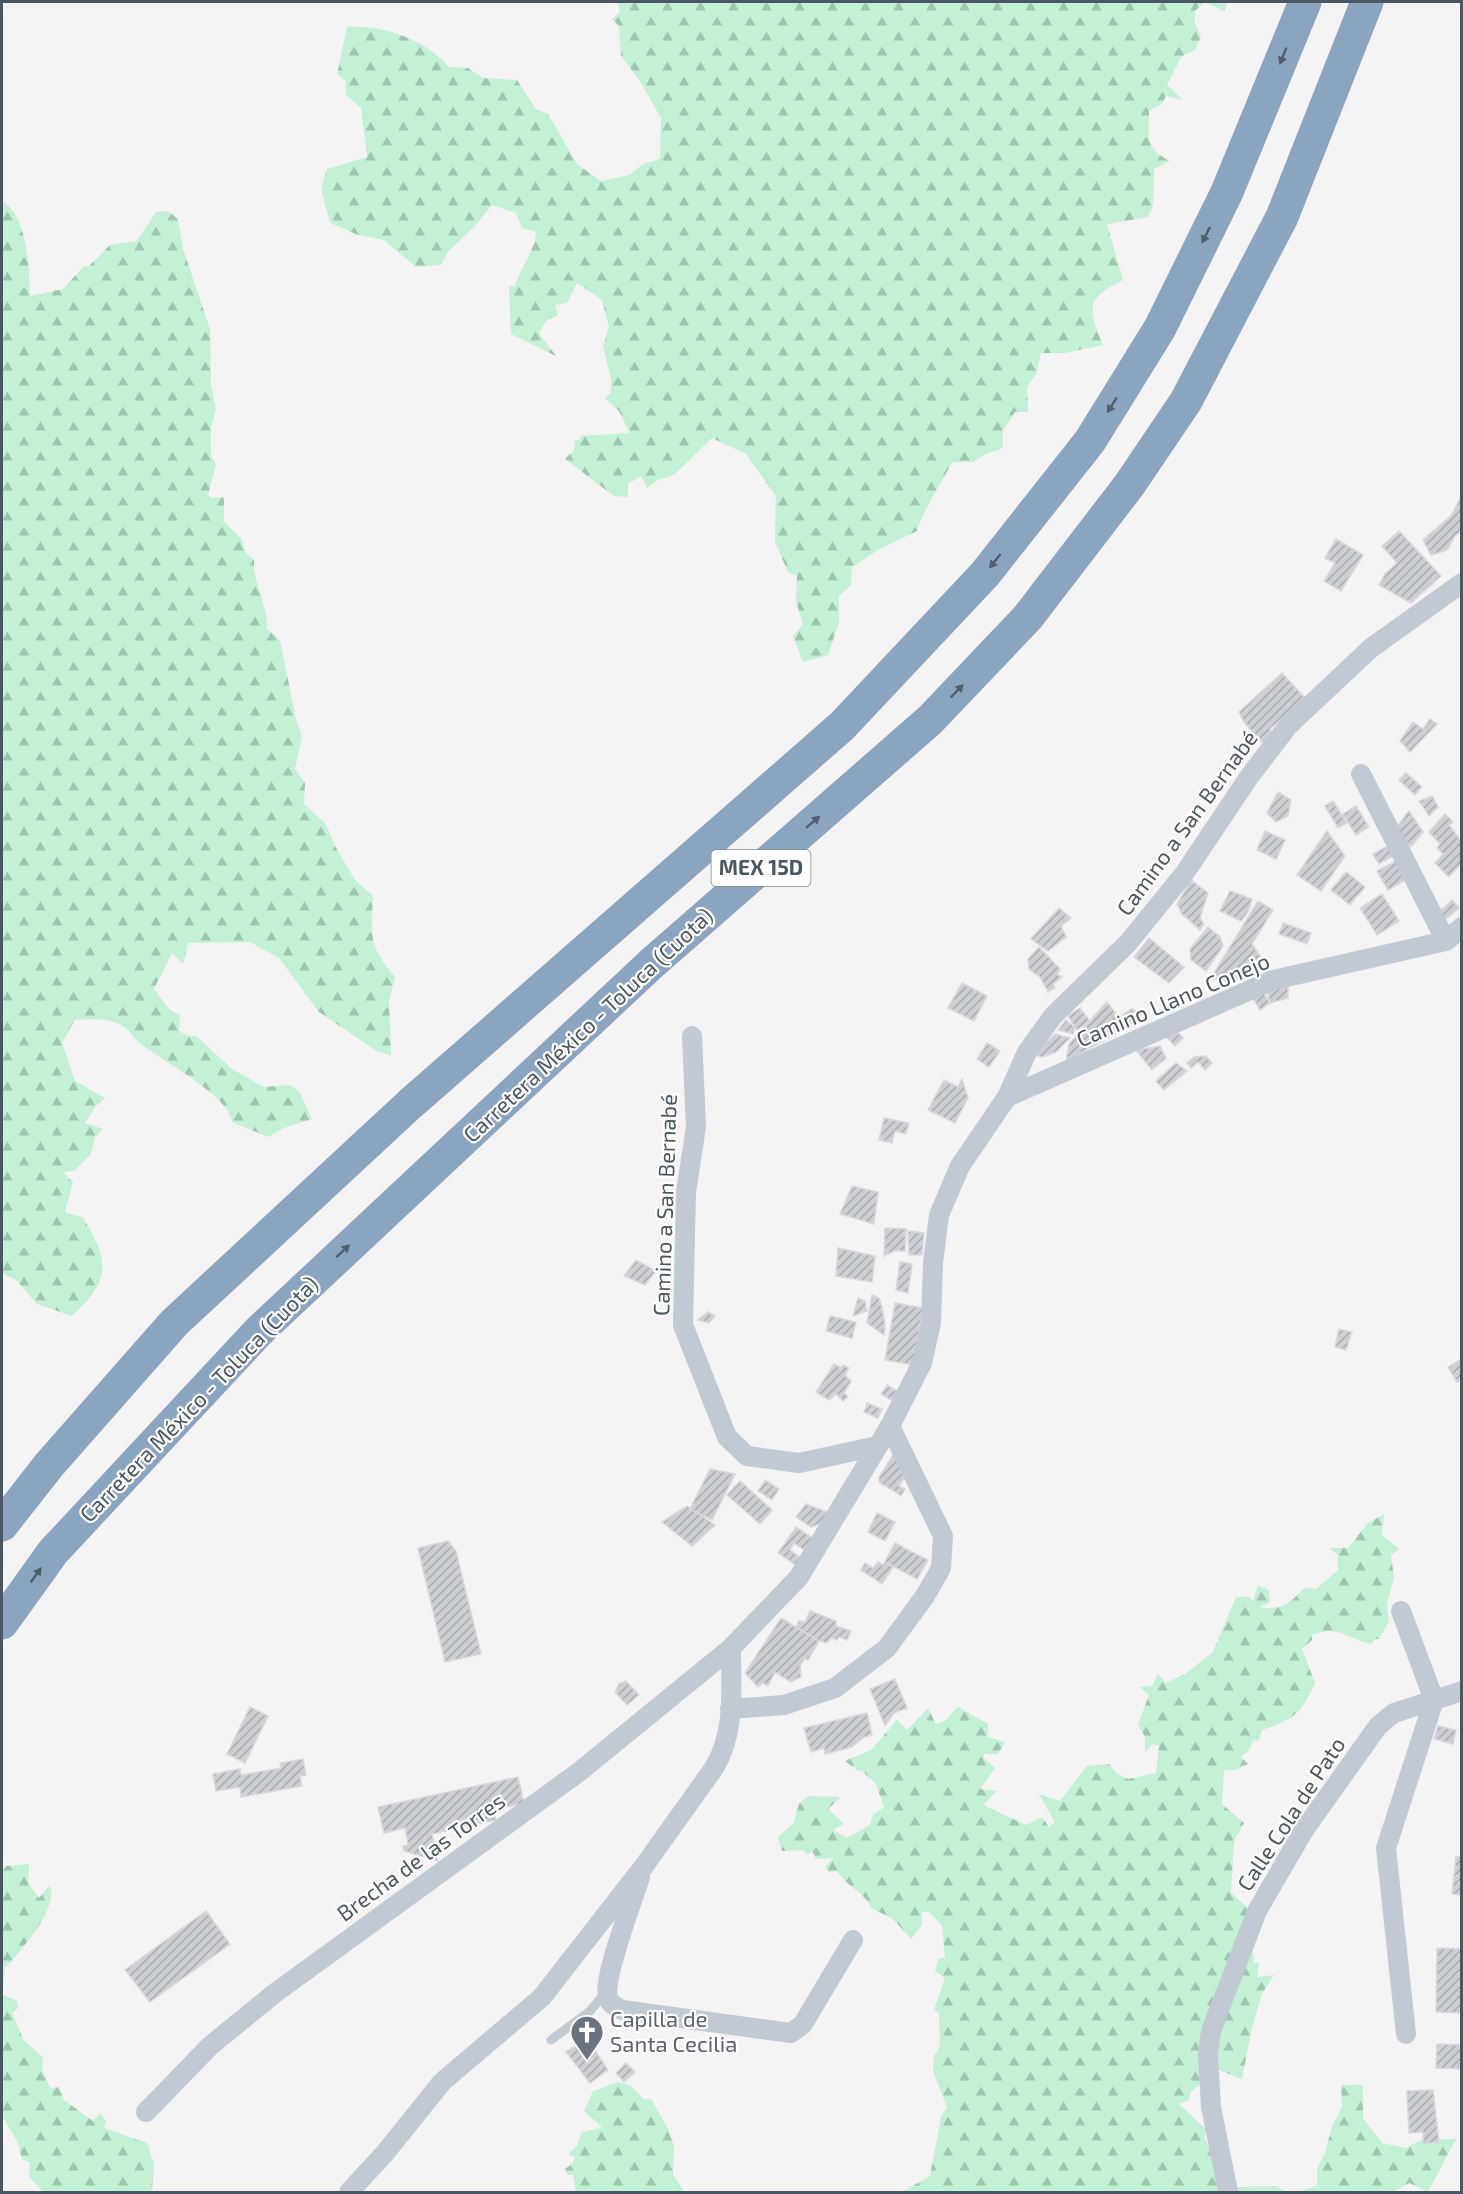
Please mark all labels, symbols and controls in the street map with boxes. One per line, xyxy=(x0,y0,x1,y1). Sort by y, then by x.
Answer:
one-way arrow xyxy=(1278,47,1288,65)
one-way arrow xyxy=(1201,226,1211,243)
one-way arrow xyxy=(1106,397,1117,413)
one-way arrow xyxy=(988,553,1001,569)
one-way arrow xyxy=(950,684,964,699)
street label: Camino a San Bernabé xyxy=(1110,725,1262,920)
one-way arrow xyxy=(805,816,821,829)
road number: MEX 15D xyxy=(712,850,810,886)
street label: Carretera México - Toluca (Cuota) xyxy=(457,902,717,1147)
street label: Camino Llano Conejo xyxy=(1072,947,1273,1052)
street label: Camino a San Bernabé xyxy=(647,1094,681,1316)
one-way arrow xyxy=(336,1245,350,1259)
street label: Carretera México - Toluca (Cuota) xyxy=(74,1270,323,1527)
one-way arrow xyxy=(30,1568,42,1584)
street label: Calle Cola de Pato xyxy=(1231,1732,1350,1895)
street label: Brecha de las Torres xyxy=(331,1787,509,1926)
place label: Capilla de Santa Cecilia xyxy=(610,2005,737,2056)
church icon: Capilla de Santa Cecilia xyxy=(569,2014,605,2061)

